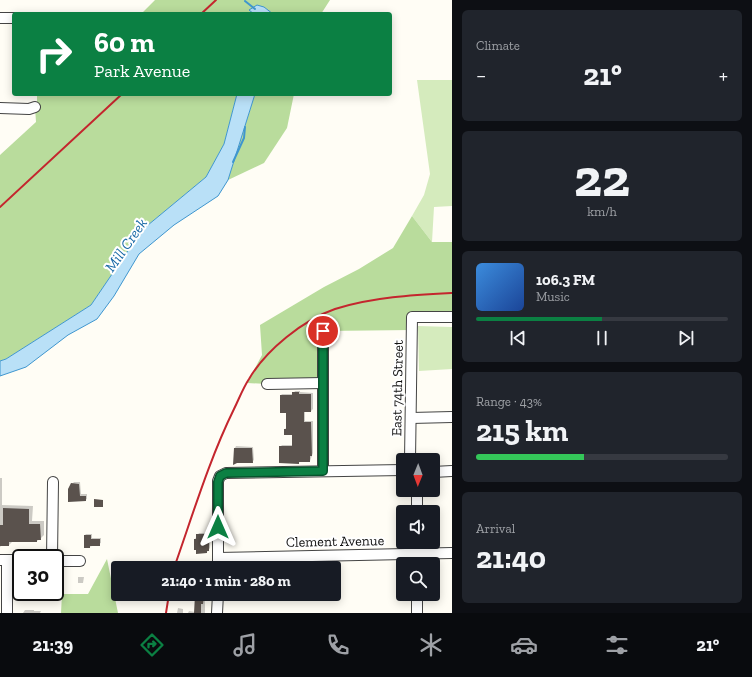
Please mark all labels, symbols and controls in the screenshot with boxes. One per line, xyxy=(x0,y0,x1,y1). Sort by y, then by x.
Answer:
text: 60 m xyxy=(94,26,155,59)
icon: right xyxy=(28,28,80,80)
text: Climate xyxy=(476,38,520,53)
text: 21° xyxy=(583,57,622,93)
text: Park Avenue xyxy=(94,60,190,82)
text: − xyxy=(476,62,486,89)
text: + xyxy=(719,62,728,89)
text: 22 xyxy=(574,147,630,209)
text: km/h xyxy=(587,204,617,219)
water label: Mill Creek xyxy=(101,215,151,275)
text: 106.3 FM xyxy=(536,271,595,289)
text: Music xyxy=(536,289,570,304)
pin xyxy=(306,314,340,348)
icon: arrive xyxy=(312,320,334,342)
icon: previous xyxy=(507,327,529,349)
icon: pause xyxy=(591,327,613,349)
icon: next xyxy=(675,327,697,349)
street label: East 74th Street xyxy=(388,339,407,436)
text: Range · 43% xyxy=(476,394,542,409)
text: 215 km xyxy=(476,413,568,449)
north arrow xyxy=(396,453,440,497)
map controls xyxy=(396,453,440,601)
button: sound xyxy=(396,505,440,549)
position arrow xyxy=(197,506,239,548)
text: Arrival xyxy=(476,521,515,536)
street label: Clement Avenue xyxy=(286,532,385,551)
text: 21:40 xyxy=(476,540,546,576)
speed limit sign: 30 xyxy=(12,549,64,601)
button: search xyxy=(396,557,440,601)
text: 21:40 · 1 min · 280 m xyxy=(161,572,291,590)
icon: directions xyxy=(138,631,166,659)
icon: music xyxy=(231,631,259,659)
icon: phone xyxy=(324,631,352,659)
icon: climate xyxy=(417,631,445,659)
icon: car xyxy=(510,631,538,659)
icon: filters xyxy=(603,631,631,659)
text: 21:39 xyxy=(33,634,73,656)
text: 21° xyxy=(696,634,719,656)

